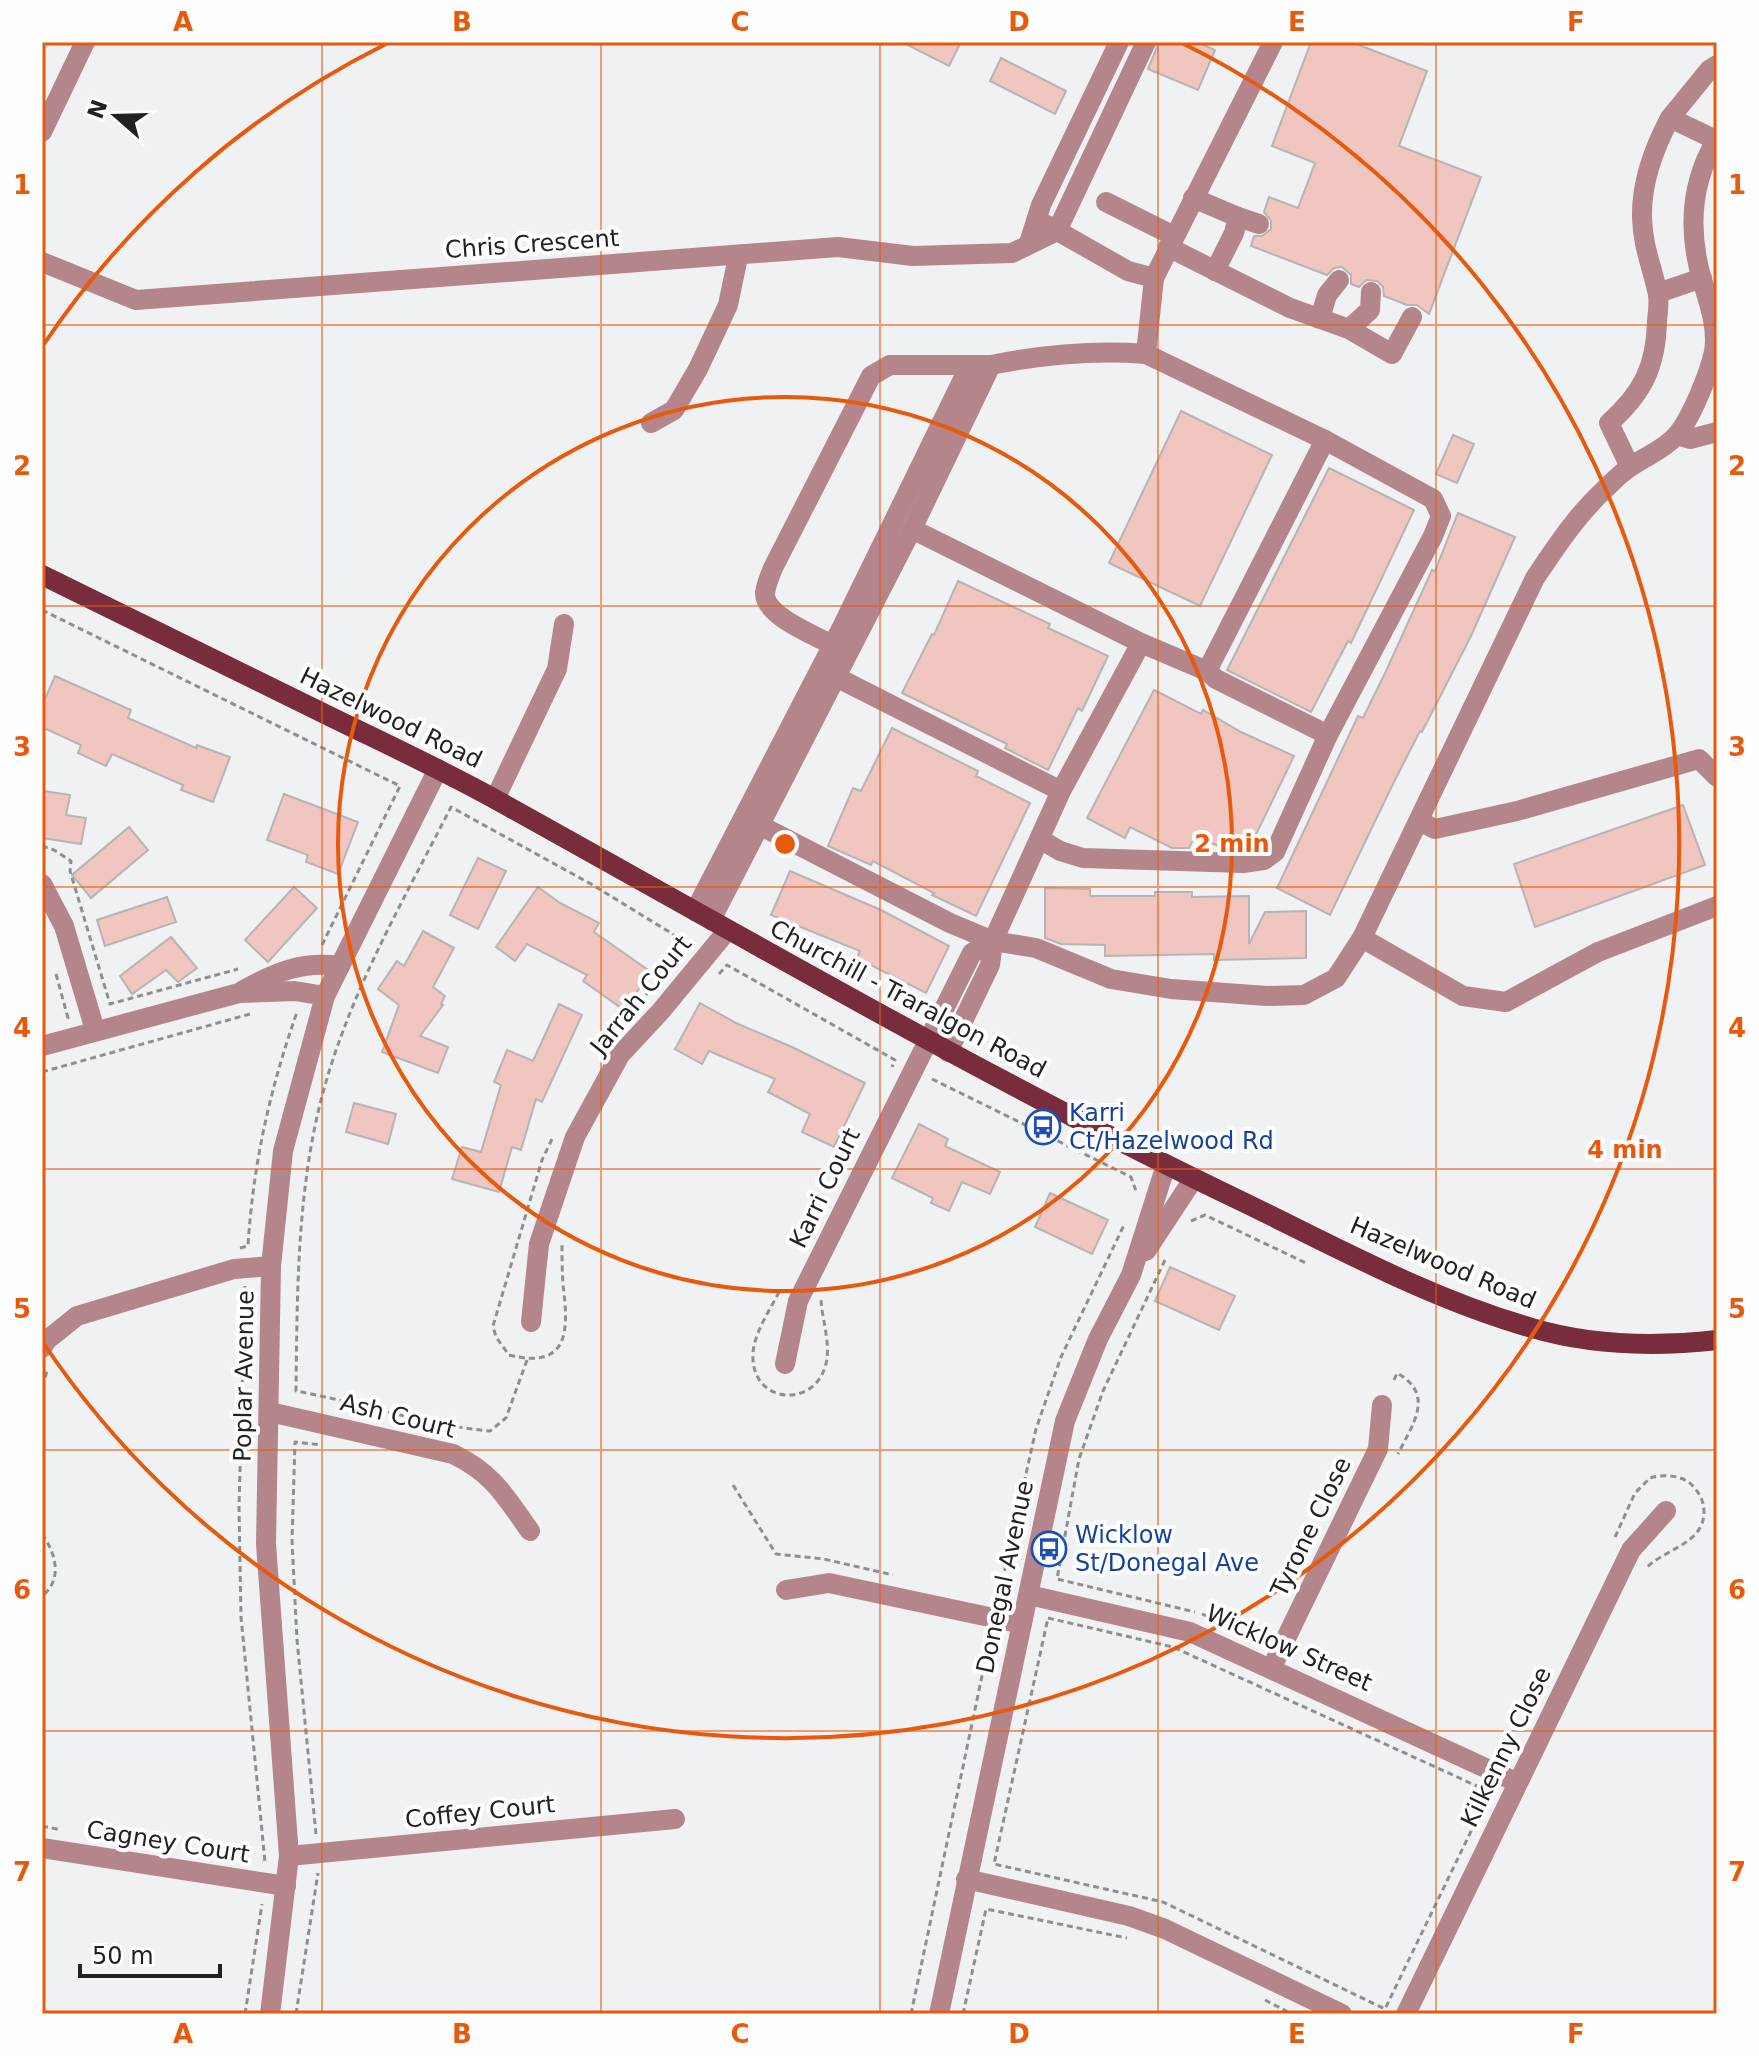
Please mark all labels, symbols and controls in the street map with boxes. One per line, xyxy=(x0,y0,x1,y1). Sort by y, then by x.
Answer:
text: A xyxy=(173,7,193,37)
text: B xyxy=(452,7,472,37)
text: C xyxy=(730,7,750,37)
text: D xyxy=(1008,7,1030,37)
text: E xyxy=(1288,7,1306,37)
text: F xyxy=(1567,7,1585,37)
north arrow xyxy=(76,76,156,156)
text: N xyxy=(83,96,113,122)
text: 1 xyxy=(13,170,31,200)
text: 1 xyxy=(1728,170,1746,200)
street label: Chris Crescent xyxy=(444,224,620,264)
text: 2 xyxy=(13,451,31,481)
text: 2 xyxy=(1728,451,1746,481)
street label: Hazelwood Road xyxy=(295,662,487,774)
text: 3 xyxy=(13,732,31,762)
text: 3 xyxy=(1728,732,1746,762)
centre of rings xyxy=(771,830,799,858)
text: 2 min xyxy=(1194,830,1270,858)
street label: Churchill - Traralgon Road xyxy=(765,914,1051,1084)
street label: Jarrah Court xyxy=(583,930,697,1062)
text: 4 xyxy=(13,1013,31,1043)
text: 4 xyxy=(1728,1013,1746,1043)
place label: Karri Ct/Hazelwood Rd xyxy=(1069,1099,1274,1155)
bus stop icon: Karri Ct/Hazelwood Rd xyxy=(1024,1108,1062,1146)
street label: Karri Court xyxy=(784,1124,866,1252)
text: 4 min xyxy=(1587,1136,1663,1164)
street label: Hazelwood Road xyxy=(1346,1211,1540,1315)
street label: Poplar Avenue xyxy=(229,1290,259,1462)
text: 5 xyxy=(13,1294,31,1324)
text: 5 xyxy=(1728,1294,1746,1324)
street label: Ash Court xyxy=(338,1388,458,1444)
street label: Tyrone Close xyxy=(1265,1452,1357,1602)
street label: Donegal Avenue xyxy=(971,1478,1039,1676)
place label: Wicklow St/Donegal Ave xyxy=(1075,1521,1259,1577)
bus stop icon: Wicklow St/Donegal Ave xyxy=(1030,1530,1068,1568)
text: 6 xyxy=(13,1575,31,1605)
text: 6 xyxy=(1728,1575,1746,1605)
street label: Wicklow Street xyxy=(1202,1599,1376,1697)
street label: Kilkenny Close xyxy=(1455,1662,1557,1832)
street label: Coffey Court xyxy=(404,1790,556,1834)
street label: Cagney Court xyxy=(85,1815,251,1869)
text: 7 xyxy=(13,1857,31,1887)
text: 7 xyxy=(1728,1857,1746,1887)
scale bar xyxy=(80,1928,220,1978)
text: 50 m xyxy=(92,1942,154,1970)
text: A xyxy=(173,2019,193,2049)
text: B xyxy=(452,2019,472,2049)
text: C xyxy=(730,2019,750,2049)
text: D xyxy=(1008,2019,1030,2049)
text: E xyxy=(1288,2019,1306,2049)
text: F xyxy=(1567,2019,1585,2049)

